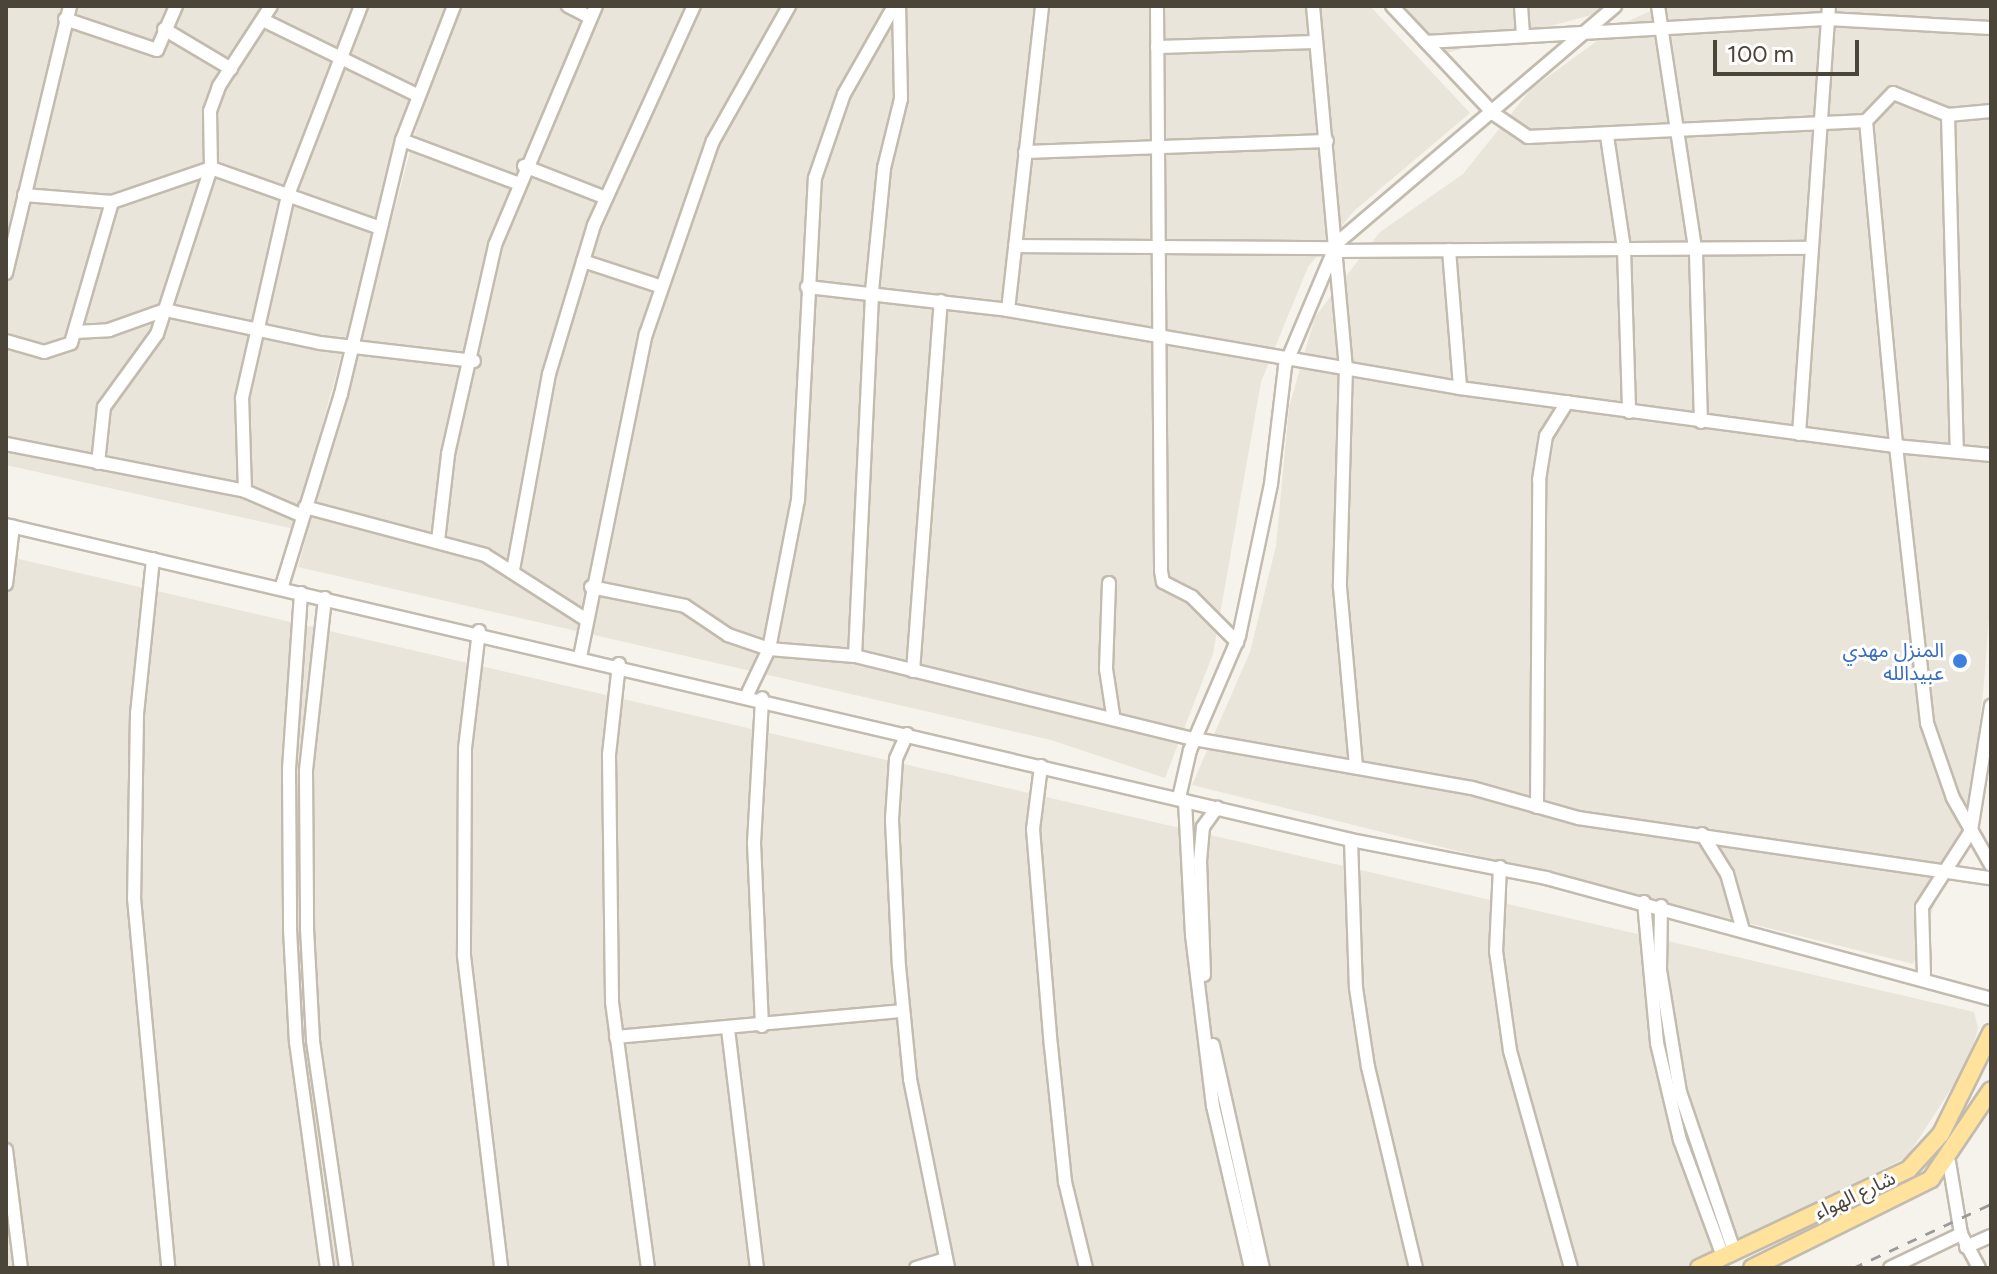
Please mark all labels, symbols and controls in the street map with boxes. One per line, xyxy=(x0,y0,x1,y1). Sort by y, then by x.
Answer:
scale bar xyxy=(1717,24,1863,74)
text: 100 m xyxy=(1727,39,1794,68)
place label: المنزل مهدي عبيدالله xyxy=(1842,638,1944,685)
marker: المنزل مهدي عبيدالله xyxy=(1951,652,1969,670)
street label: شارع الهواء xyxy=(1811,1166,1899,1224)

